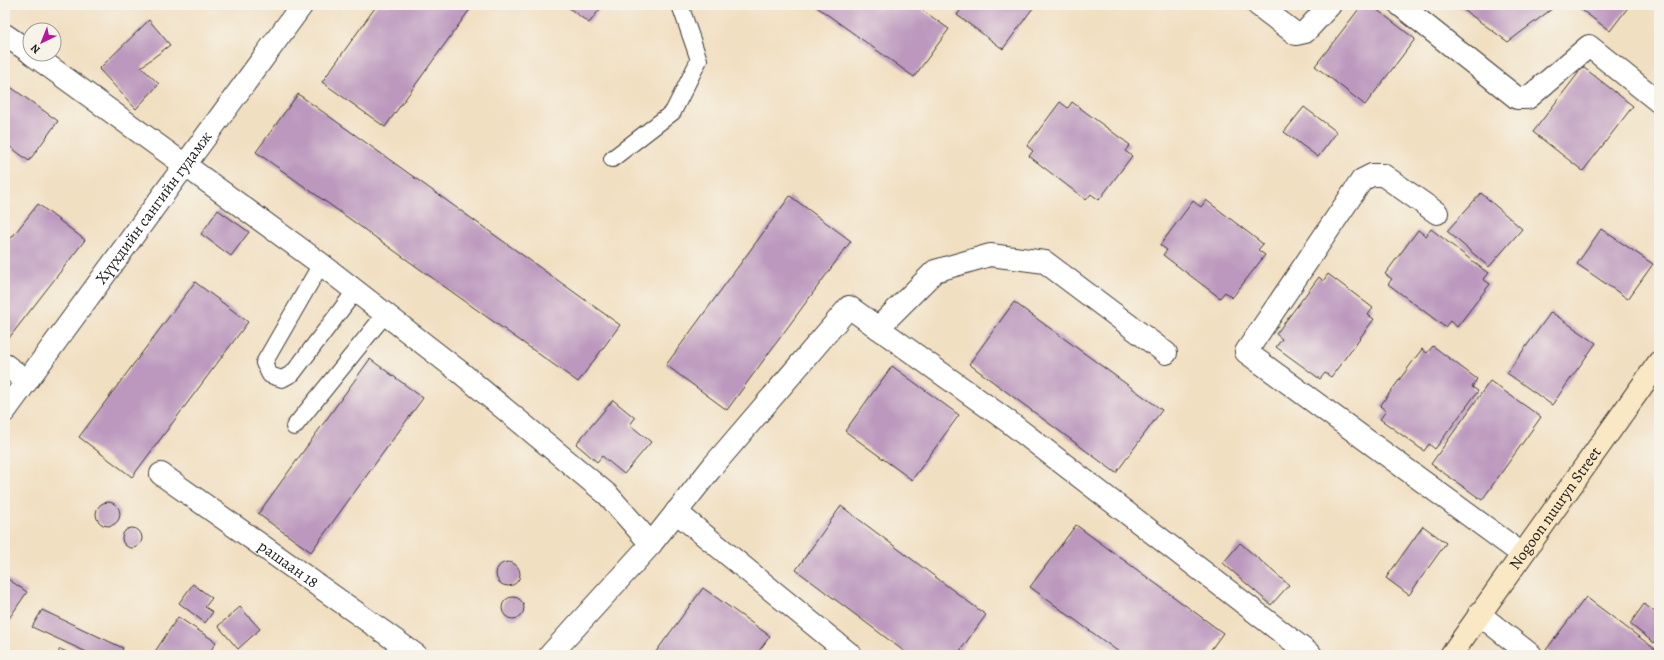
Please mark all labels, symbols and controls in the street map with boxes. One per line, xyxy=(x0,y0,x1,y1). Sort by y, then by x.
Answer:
north arrow xyxy=(22,22,62,62)
text: N xyxy=(27,41,44,57)
street label: Хүүхдийн сангийн гудамж xyxy=(90,126,217,289)
street label: Nogoon nuuryn Street xyxy=(1504,442,1606,574)
street label: рашаан 18 xyxy=(254,535,323,593)

